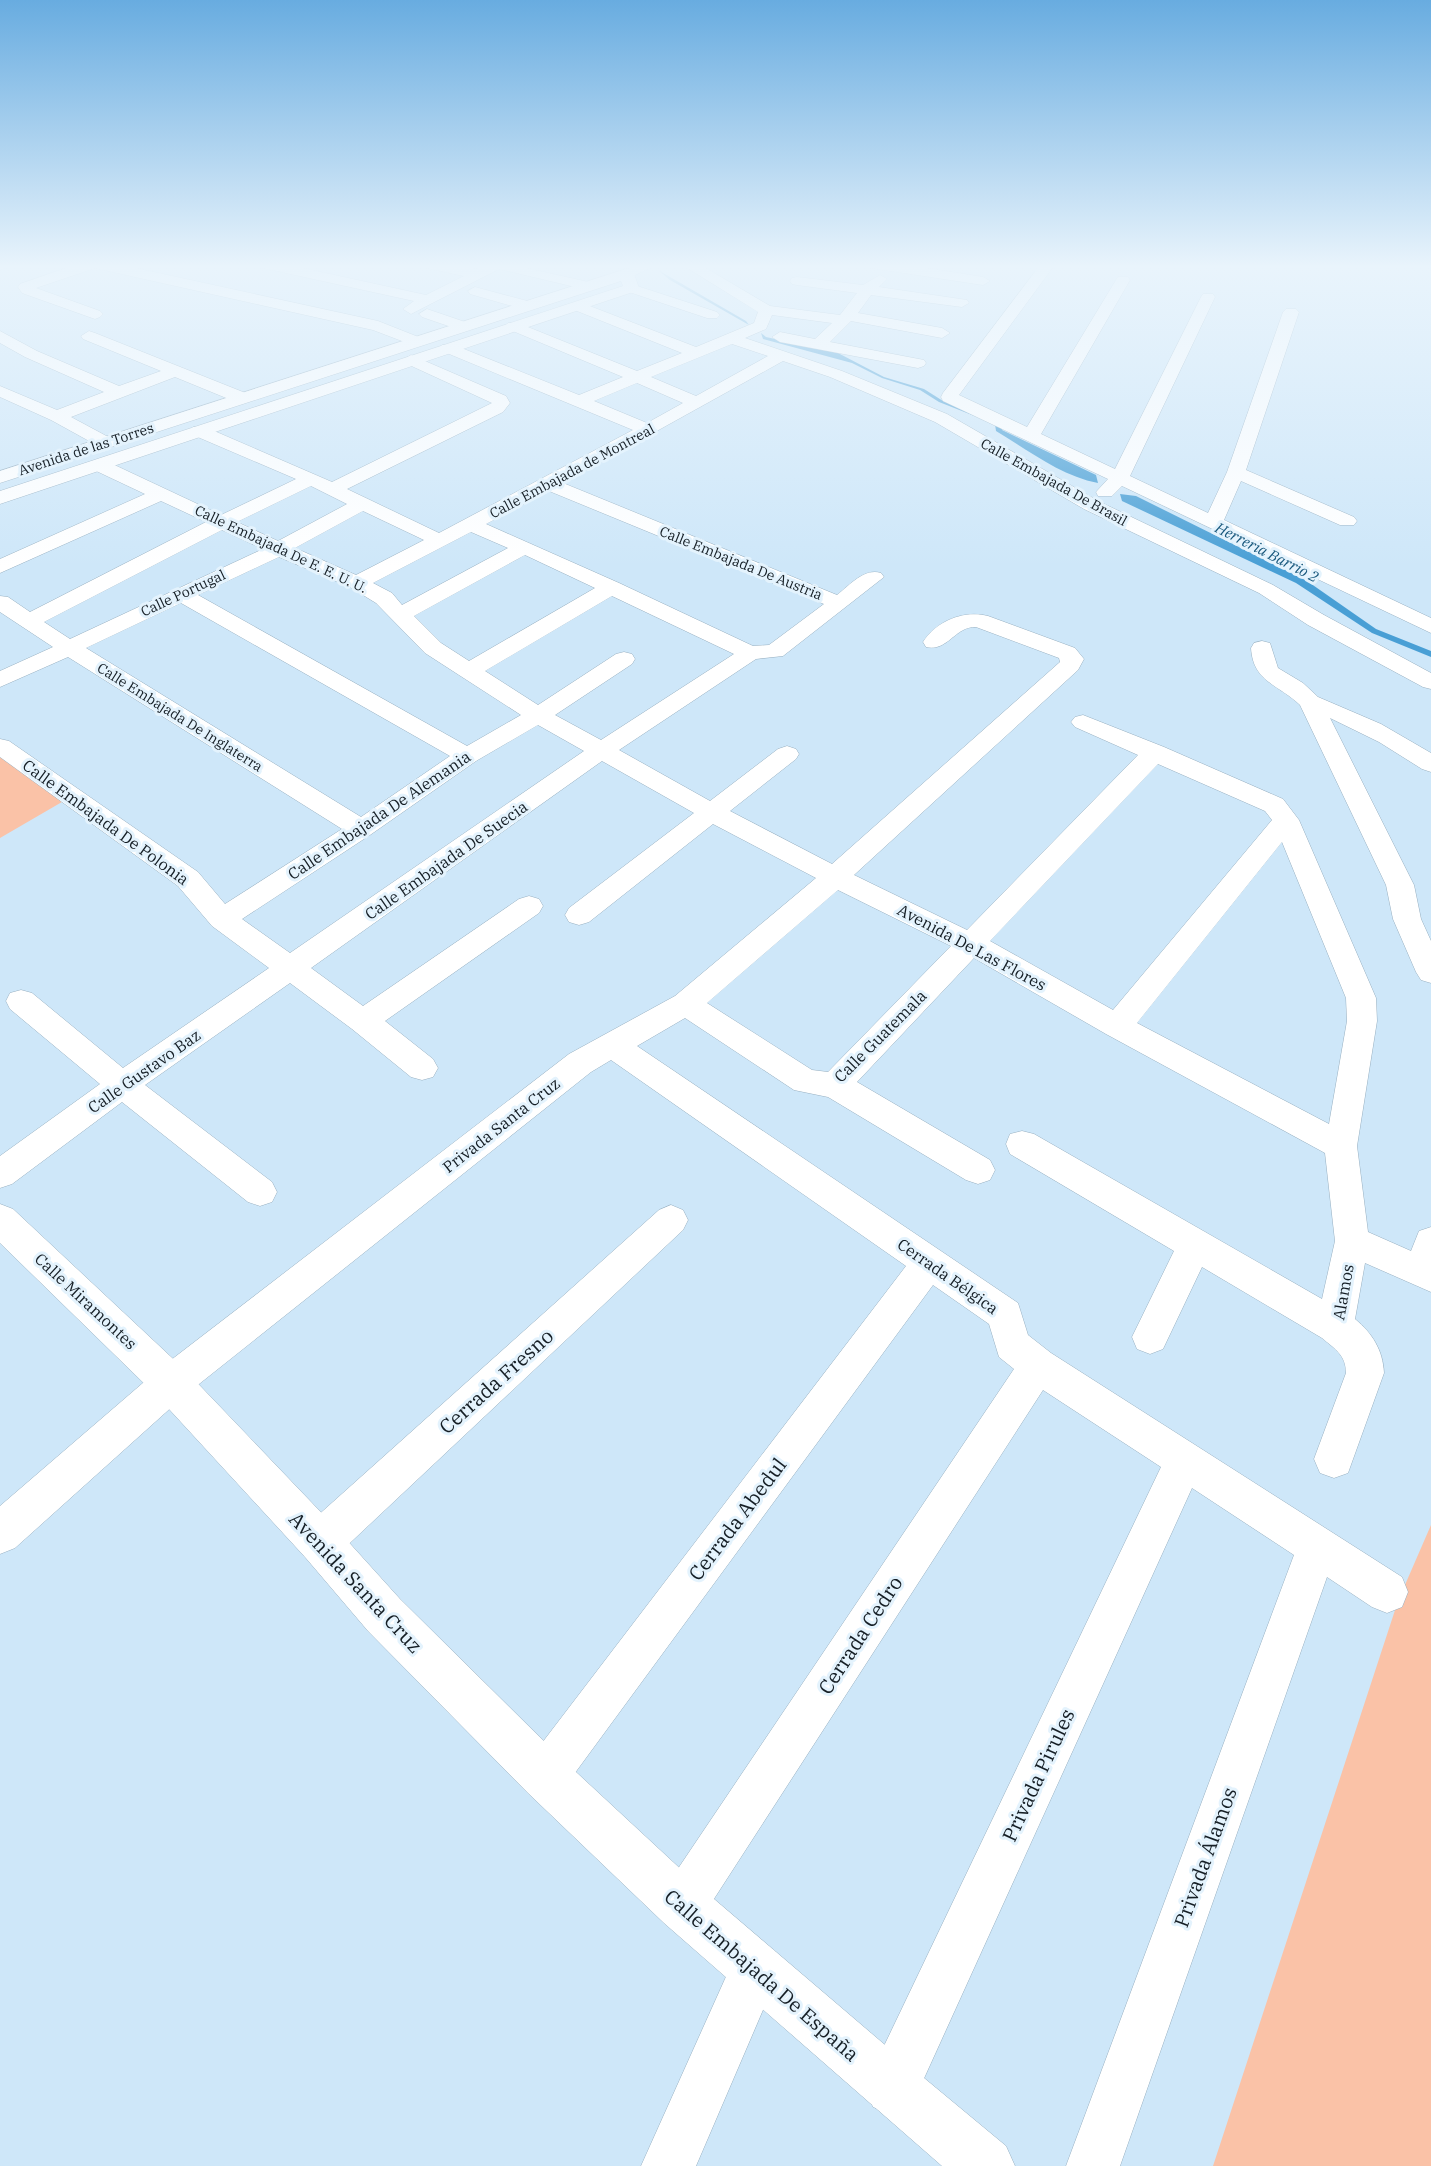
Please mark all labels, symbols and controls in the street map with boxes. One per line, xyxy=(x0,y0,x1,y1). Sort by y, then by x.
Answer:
street label: Avenida de las Torres xyxy=(16,419,156,479)
street label: Calle Embajada de Montreal xyxy=(486,420,658,522)
street label: Calle Embajada De Brasil xyxy=(978,434,1130,530)
street label: Calle Embajada De E. E. U. U. xyxy=(192,501,370,597)
water label: Herreria Barrio 2 xyxy=(1211,517,1322,586)
street label: Calle Embajada De Austria xyxy=(657,522,825,604)
street label: Calle Portugal xyxy=(138,566,228,620)
street label: Calle Embajada De Inglaterra xyxy=(94,659,266,776)
street label: Calle Embajada De Alemania xyxy=(284,746,474,884)
street label: Calle Embajada De Polonia xyxy=(19,755,193,889)
street label: Calle Embajada De Suecia xyxy=(361,796,531,924)
street label: Avenida De Las Flores xyxy=(894,899,1050,995)
street label: Calle Guatemala xyxy=(830,985,931,1086)
street label: Calle Gustavo Baz xyxy=(84,1025,204,1117)
street label: Privada Santa Cruz xyxy=(438,1073,564,1177)
street label: Cerrada Bélgica xyxy=(894,1234,1003,1318)
street label: Calle Miramontes xyxy=(31,1249,141,1353)
street label: Alamos xyxy=(1328,1262,1358,1322)
street label: Cerrada Fresno xyxy=(433,1322,559,1440)
street label: Cerrada Abedul xyxy=(682,1452,792,1586)
street label: Avenida Santa Cruz xyxy=(283,1506,429,1658)
street label: Cerrada Cedro xyxy=(812,1571,908,1699)
street label: Privada Pirules xyxy=(995,1704,1081,1846)
street label: Privada Álamos xyxy=(1167,1783,1243,1931)
street label: Calle Embajada De España xyxy=(659,1883,865,2067)

